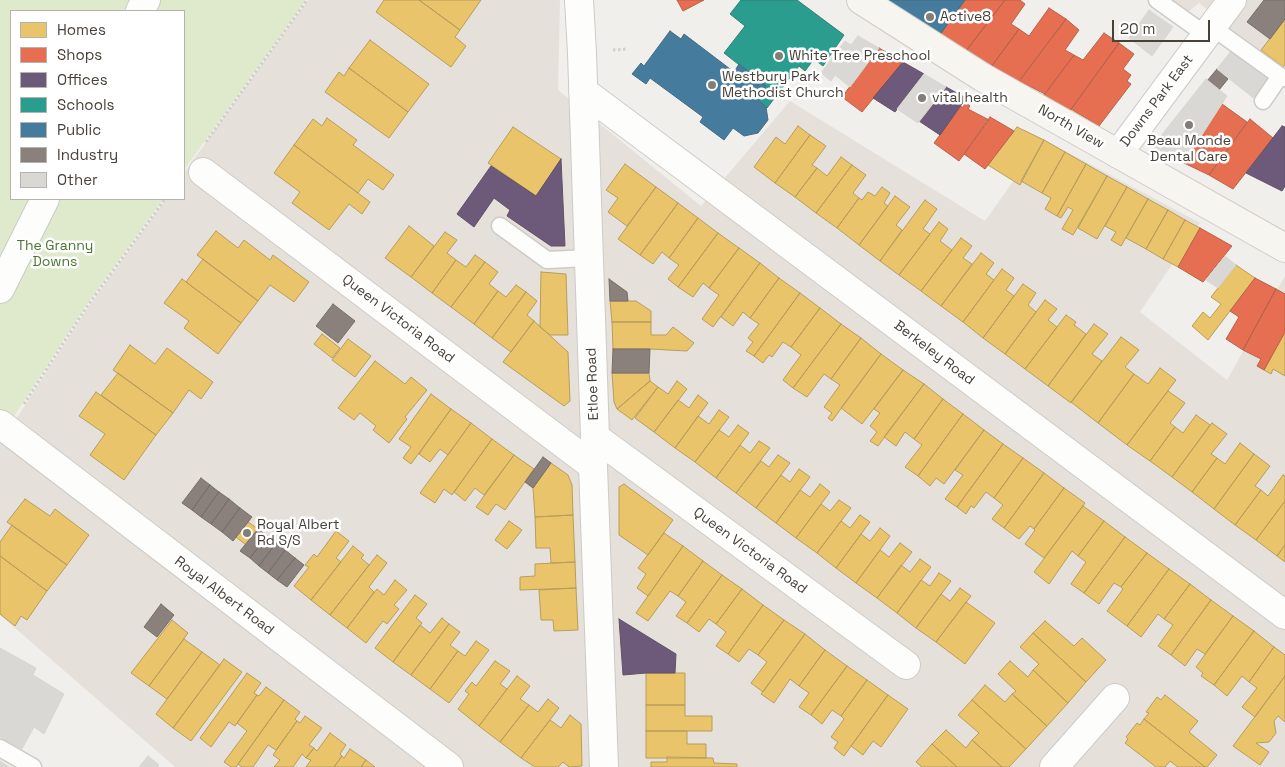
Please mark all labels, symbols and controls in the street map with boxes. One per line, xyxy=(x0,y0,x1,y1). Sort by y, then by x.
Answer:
place label: Active8 xyxy=(940,9,991,25)
legend xyxy=(10,10,185,200)
scale bar xyxy=(1115,10,1212,42)
marker: Active8 xyxy=(924,11,936,23)
text: 20 m xyxy=(1120,19,1155,38)
text: Homes xyxy=(57,20,106,39)
text: Shops xyxy=(57,45,102,64)
place label: White Tree Preschool xyxy=(789,48,931,64)
marker: White Tree Preschool xyxy=(773,50,785,62)
street label: Downs Park East xyxy=(1117,52,1197,150)
place label: Westbury Park Methodist Church xyxy=(722,69,844,102)
text: Offices xyxy=(57,70,108,89)
marker: Westbury Park Methodist Church xyxy=(706,79,718,91)
place label: vital health xyxy=(932,90,1008,106)
marker: vital health xyxy=(916,92,928,104)
text: Schools xyxy=(57,95,114,114)
street label: North View xyxy=(1035,101,1107,153)
marker: Beau Monde Dental Care xyxy=(1183,119,1195,131)
text: Public xyxy=(57,120,101,139)
place label: Beau Monde Dental Care xyxy=(1147,133,1231,166)
text: Industry xyxy=(57,145,118,164)
text: Other xyxy=(57,170,98,189)
park label: The Granny Downs xyxy=(17,238,93,270)
street label: Queen Victoria Road xyxy=(338,271,458,367)
street label: Berkeley Road xyxy=(890,317,978,389)
street label: Etloe Road xyxy=(583,347,603,421)
street label: Queen Victoria Road xyxy=(690,504,810,598)
place label: Royal Albert Rd S/S xyxy=(257,517,339,550)
marker: Royal Albert Rd S/S xyxy=(241,527,253,539)
street label: Royal Albert Road xyxy=(171,553,277,639)

